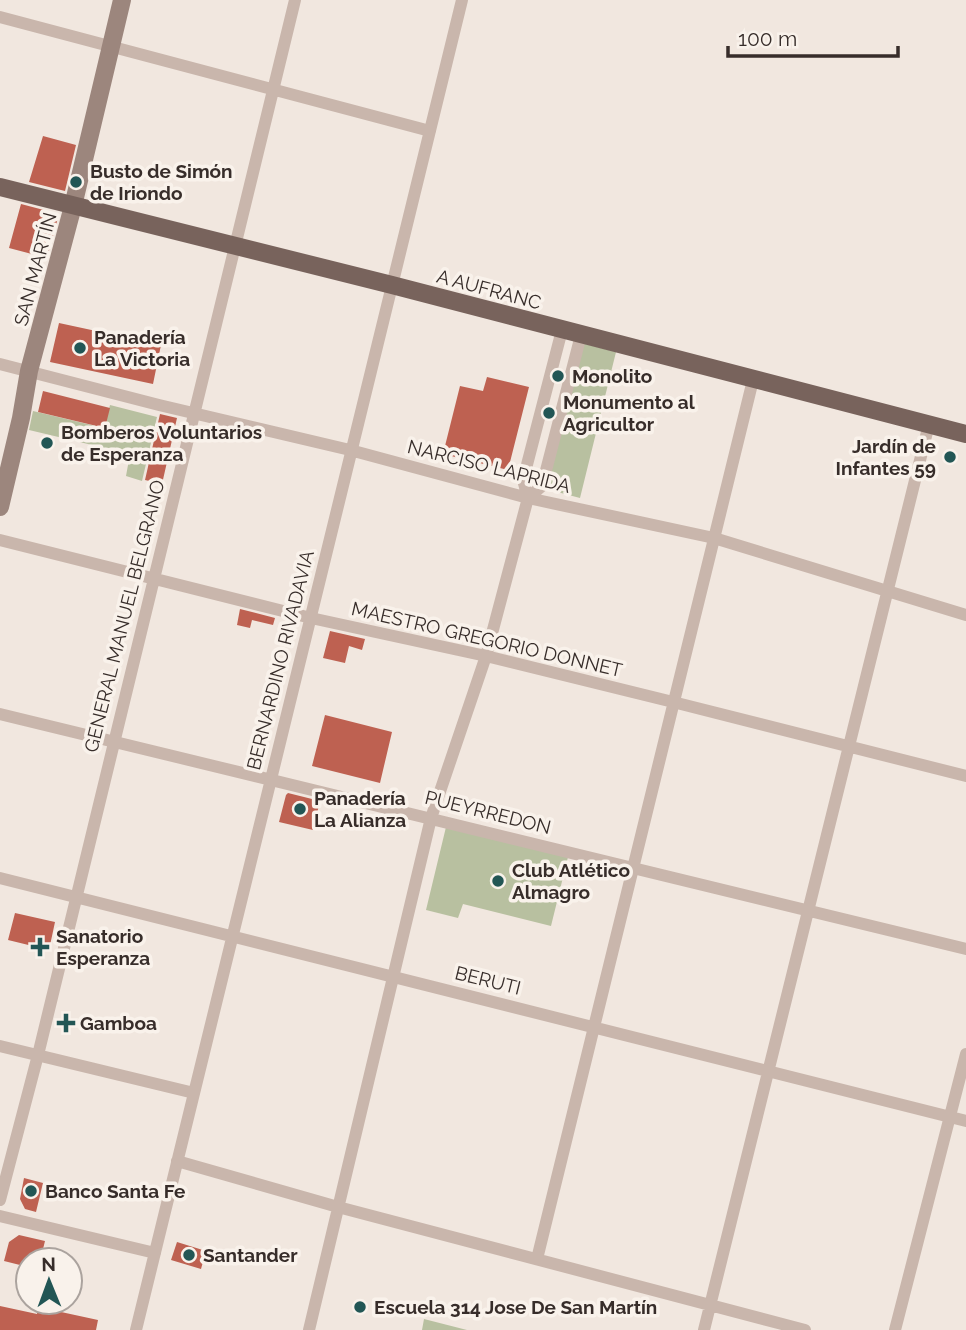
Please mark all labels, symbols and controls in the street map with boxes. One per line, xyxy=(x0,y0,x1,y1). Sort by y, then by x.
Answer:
scale bar xyxy=(728,14,898,58)
text: 100 m xyxy=(738,26,797,51)
place label: Busto de Simón de Iriondo xyxy=(90,160,233,204)
marker: Busto de Simón de Iriondo xyxy=(68,174,84,190)
street label: SAN MARTÍN xyxy=(9,210,61,328)
street label: A AUFRANC xyxy=(434,264,544,314)
place label: Panadería La Victoria xyxy=(94,326,190,370)
marker: Panadería La Victoria xyxy=(72,340,88,356)
place label: Monolito xyxy=(572,365,652,387)
marker: Monolito xyxy=(550,368,566,384)
place label: Monumento al Agricultor xyxy=(563,391,696,435)
marker: Monumento al Agricultor xyxy=(541,405,557,421)
place label: Bomberos Voluntarios de Esperanza xyxy=(61,421,262,465)
marker: Bomberos Voluntarios de Esperanza xyxy=(39,435,55,451)
street label: NARCISO LAPRIDA xyxy=(405,435,573,497)
place label: Jardín de Infantes 59 xyxy=(836,435,936,479)
marker: Jardín de Infantes 59 xyxy=(942,449,958,465)
street label: GENERAL MANUEL BELGRANO xyxy=(79,478,169,754)
street label: BERNARDINO RIVADAVIA xyxy=(242,548,318,772)
street label: MAESTRO GREGORIO DONNET xyxy=(349,597,625,681)
street label: PUEYRREDON xyxy=(423,786,553,838)
place label: Panadería La Alianza xyxy=(314,787,406,831)
marker: Panadería La Alianza xyxy=(292,801,308,817)
place label: Club Atlético Almagro xyxy=(512,859,630,903)
marker: Club Atlético Almagro xyxy=(490,873,506,889)
place label: Sanatorio Esperanza xyxy=(56,925,150,969)
marker: Sanatorio Esperanza xyxy=(30,937,50,957)
street label: BERUTI xyxy=(453,961,523,999)
place label: Gamboa xyxy=(80,1012,157,1034)
marker: Gamboa xyxy=(58,1015,74,1031)
place label: Banco Santa Fe xyxy=(45,1180,185,1202)
marker: Banco Santa Fe xyxy=(23,1183,39,1199)
place label: Santander xyxy=(203,1244,298,1266)
north arrow xyxy=(14,1246,84,1316)
marker: Santander xyxy=(181,1247,197,1263)
text: N xyxy=(41,1253,56,1275)
place label: Escuela 314 Jose De San Martín xyxy=(374,1296,657,1318)
marker: Escuela 314 Jose De San Martín xyxy=(352,1299,368,1315)

